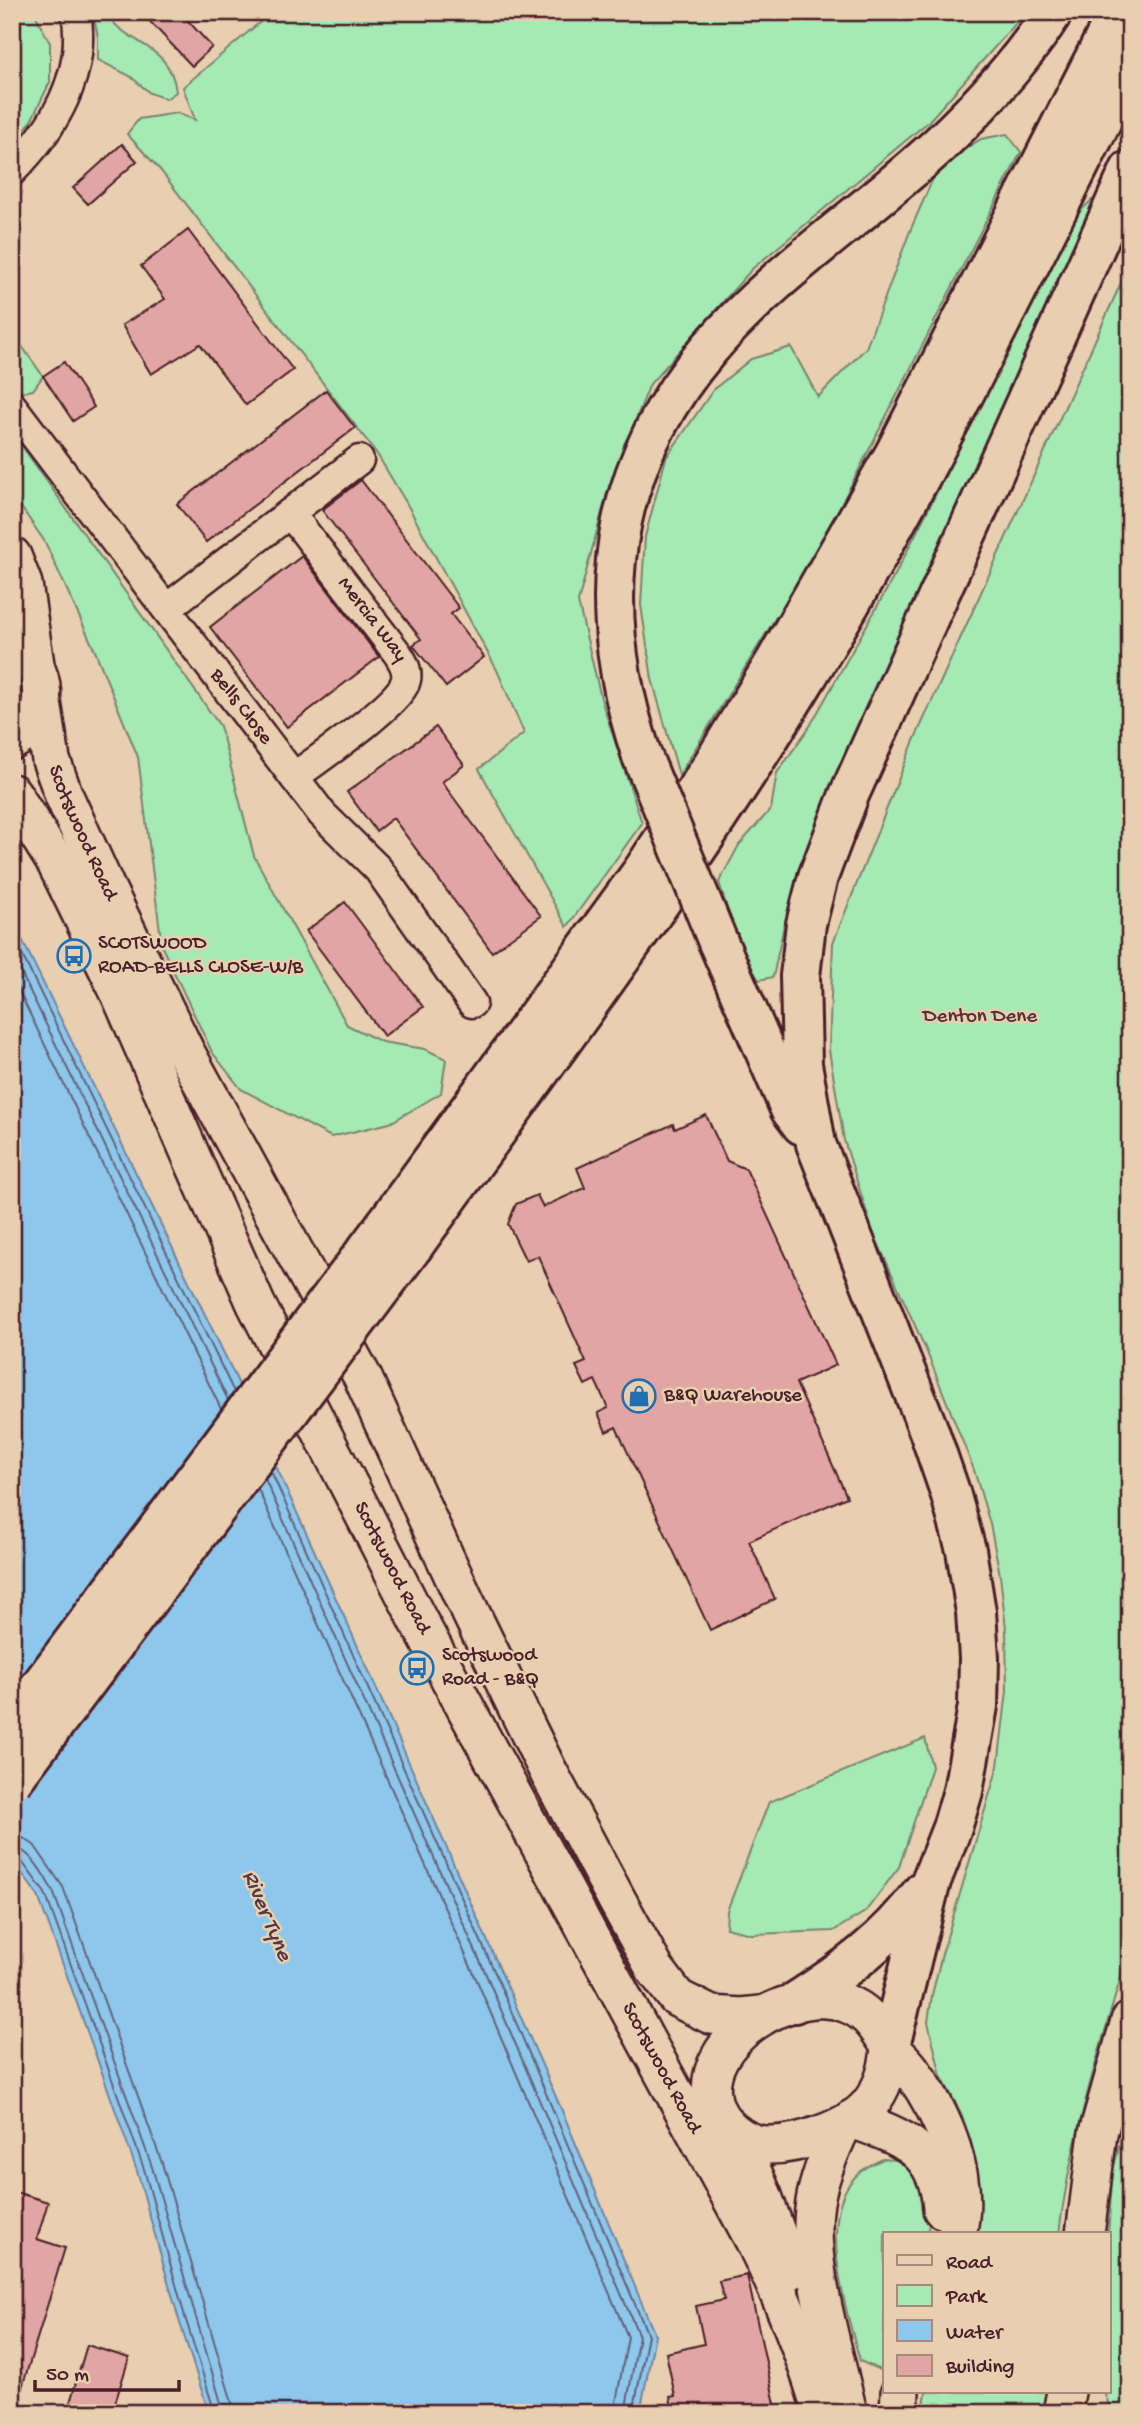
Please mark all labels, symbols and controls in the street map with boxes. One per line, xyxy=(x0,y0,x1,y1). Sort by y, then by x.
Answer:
street label: Mercia Way xyxy=(331,572,413,667)
street label: Bells Close xyxy=(203,663,278,751)
street label: Scotswood Road xyxy=(41,762,123,906)
place label: SCOTSWOOD ROAD-BELLS CLOSE-W/B xyxy=(98,932,304,981)
bus stop icon: SCOTSWOOD ROAD-BELLS CLOSE-W/B xyxy=(55,937,93,975)
park label: Denton Dene xyxy=(921,1005,1038,1030)
shop icon: B&Q Warehouse xyxy=(620,1377,658,1415)
place label: B&Q Warehouse xyxy=(663,1384,803,1409)
street label: Scotswood Road xyxy=(347,1498,437,1640)
place label: Scotswood Road - B&Q xyxy=(442,1644,539,1693)
bus stop icon: Scotswood Road - B&Q xyxy=(398,1649,436,1687)
water label: River Tyne xyxy=(235,1867,298,1966)
street label: Scotswood Road xyxy=(615,1998,707,2140)
legend xyxy=(883,2232,1110,2394)
text: Road xyxy=(946,2252,994,2277)
text: Park xyxy=(945,2286,989,2311)
text: Water xyxy=(946,2322,1004,2347)
scale bar xyxy=(35,2348,178,2392)
text: Building xyxy=(945,2356,1015,2381)
text: 50 m xyxy=(46,2364,89,2389)

